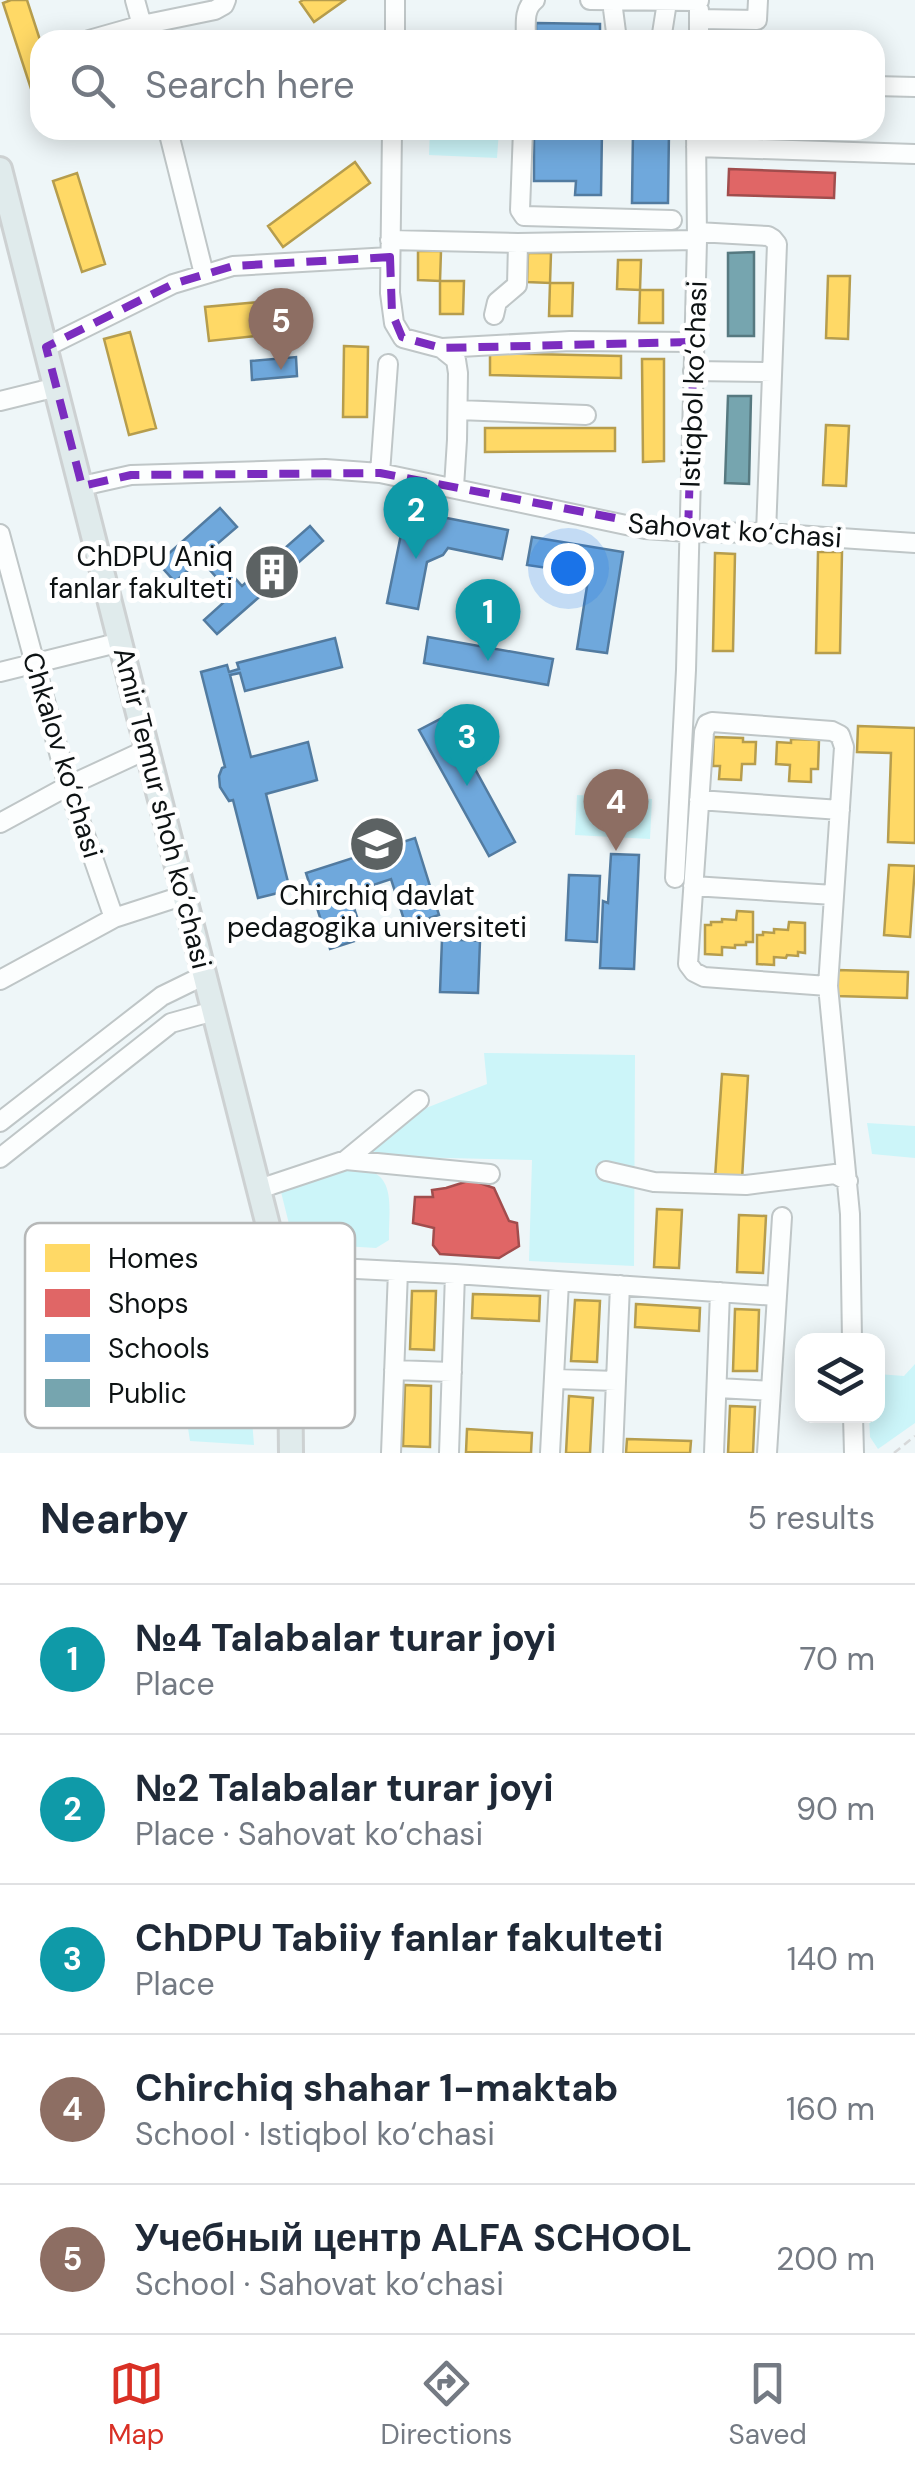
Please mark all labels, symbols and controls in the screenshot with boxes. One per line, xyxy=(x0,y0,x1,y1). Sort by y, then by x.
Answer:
search box xyxy=(30,30,885,140)
icon: search xyxy=(65,58,120,113)
text: Search here xyxy=(145,60,355,110)
street label: Istiqbol ko‘chasi xyxy=(671,280,716,488)
pin: 5 xyxy=(248,288,314,370)
pin: 2 xyxy=(384,476,448,559)
street label: Sahovat ko‘chasi xyxy=(627,505,843,556)
place label: ChDPU Aniq fanlar fakulteti xyxy=(49,538,233,607)
building icon: ChDPU Aniq fanlar fakulteti xyxy=(242,542,302,602)
your location xyxy=(543,543,594,594)
pin: 1 xyxy=(456,578,520,661)
street label: Amir Temur shoh ko‘chasi xyxy=(105,644,220,973)
street label: Chkalov ko‘chasi xyxy=(14,648,111,863)
pin: 3 xyxy=(434,704,500,786)
pin: 4 xyxy=(584,768,648,851)
school or university icon: Chirchiq davlat pedagogika universiteti xyxy=(347,814,407,874)
place label: Chirchiq davlat pedagogika universiteti xyxy=(227,877,527,946)
legend xyxy=(25,1223,355,1428)
text: Homes xyxy=(108,1240,199,1277)
text: Shops xyxy=(108,1285,189,1322)
text: Schools xyxy=(108,1330,210,1367)
map controls xyxy=(795,1333,885,1423)
button: layers xyxy=(795,1333,885,1423)
text: Public xyxy=(108,1375,187,1412)
text: Nearby xyxy=(40,1491,189,1546)
text: 5 results xyxy=(747,1497,875,1539)
text: №4 Talabalar turar joyi xyxy=(135,1613,556,1663)
text: 1 xyxy=(67,1638,78,1680)
text: 70 m xyxy=(799,1638,875,1680)
text: Place xyxy=(135,1663,215,1705)
text: №2 Talabalar turar joyi xyxy=(135,1763,554,1813)
text: 2 xyxy=(63,1788,82,1830)
text: 90 m xyxy=(796,1788,875,1830)
text: Place · Sahovat ko‘chasi xyxy=(135,1813,483,1855)
text: ChDPU Tabiiy fanlar fakulteti xyxy=(135,1913,663,1963)
text: 3 xyxy=(63,1938,82,1980)
text: 140 m xyxy=(787,1938,875,1980)
text: Place xyxy=(135,1963,215,2005)
text: Chirchiq shahar 1-maktab xyxy=(135,2063,618,2113)
text: 4 xyxy=(62,2088,83,2130)
text: 160 m xyxy=(786,2088,875,2130)
text: School · Istiqbol ko‘chasi xyxy=(135,2113,495,2155)
text: Учебный центр ALFA SCHOOL xyxy=(135,2213,692,2263)
text: 5 xyxy=(63,2238,82,2280)
text: 200 m xyxy=(776,2238,875,2280)
text: School · Sahovat ko‘chasi xyxy=(135,2263,504,2305)
tab: Map xyxy=(108,2356,164,2453)
tab: Directions xyxy=(381,2356,512,2453)
tab: Saved xyxy=(728,2356,807,2453)

